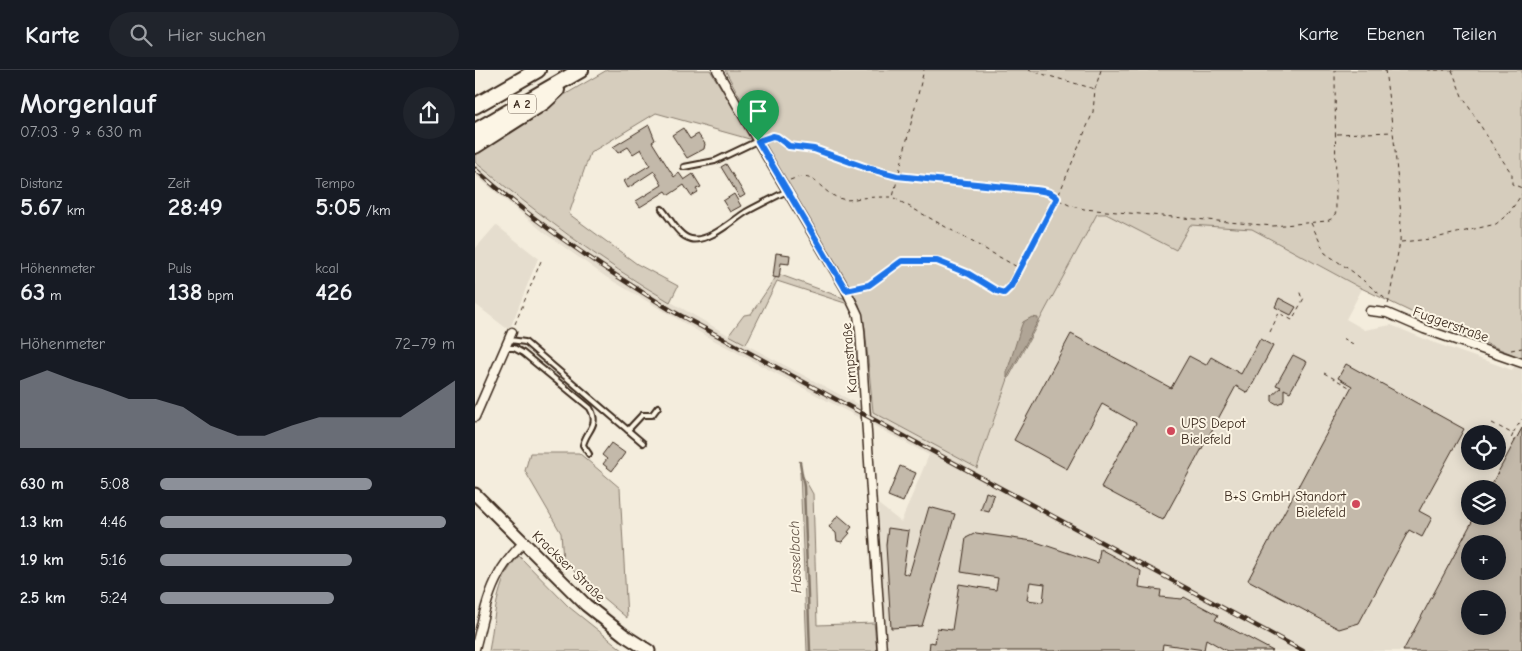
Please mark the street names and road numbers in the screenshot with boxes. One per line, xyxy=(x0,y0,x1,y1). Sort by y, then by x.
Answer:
road number: A 2 xyxy=(508,94,536,114)
street label: Fuggerstraße xyxy=(1411,303,1491,346)
street label: Kampstraße xyxy=(838,322,861,394)
street label: Krackser Straße xyxy=(528,527,609,606)

